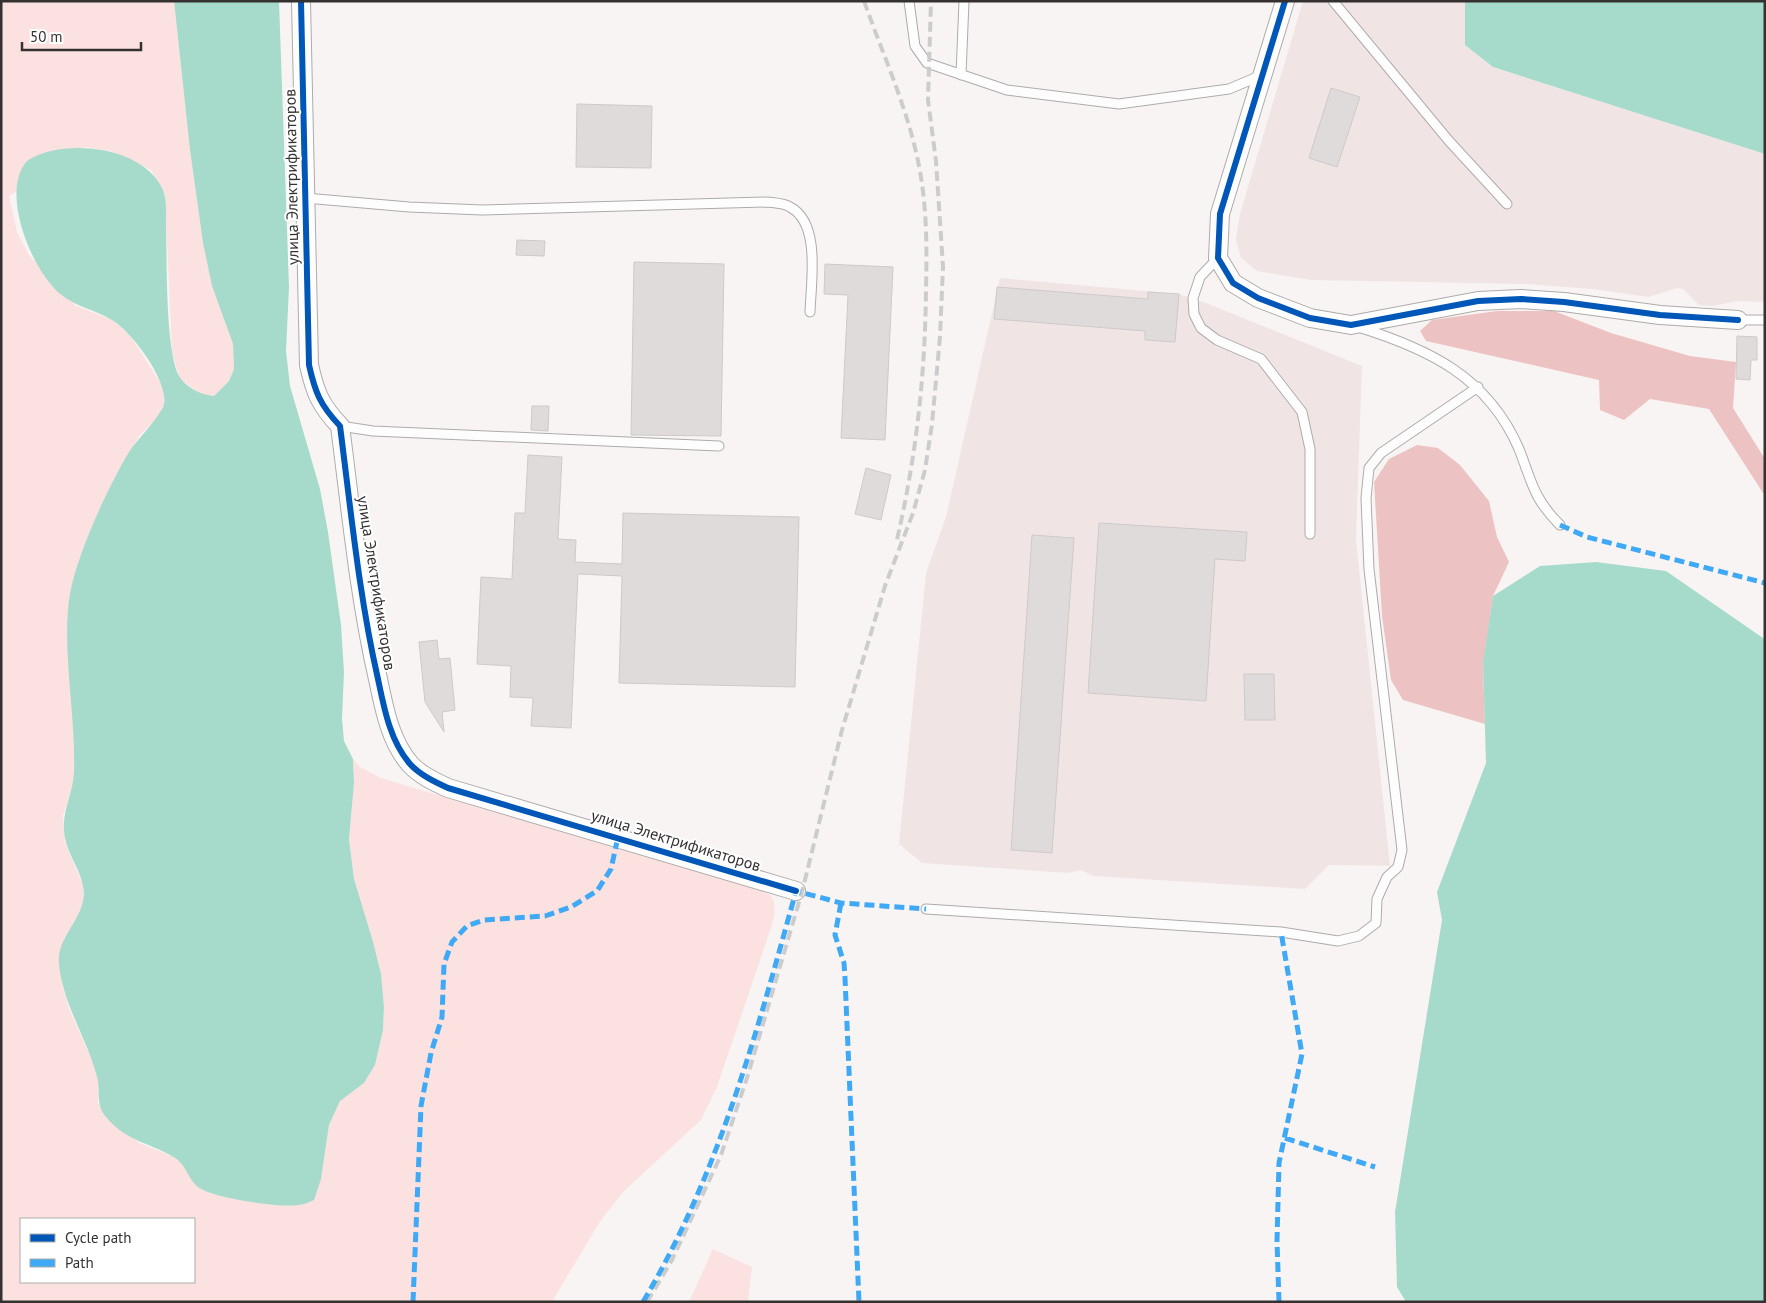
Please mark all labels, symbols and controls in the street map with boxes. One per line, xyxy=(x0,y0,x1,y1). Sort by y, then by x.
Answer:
scale bar xyxy=(22,20,141,52)
text: 50 m xyxy=(30,27,63,46)
street label: улица Электрификаторов xyxy=(279,89,303,265)
street label: улица Электрификаторов xyxy=(353,494,401,672)
street label: улица Электрификаторов xyxy=(589,805,763,875)
legend xyxy=(20,1218,195,1283)
text: Cycle path xyxy=(65,1228,131,1247)
text: Path xyxy=(65,1253,94,1272)

